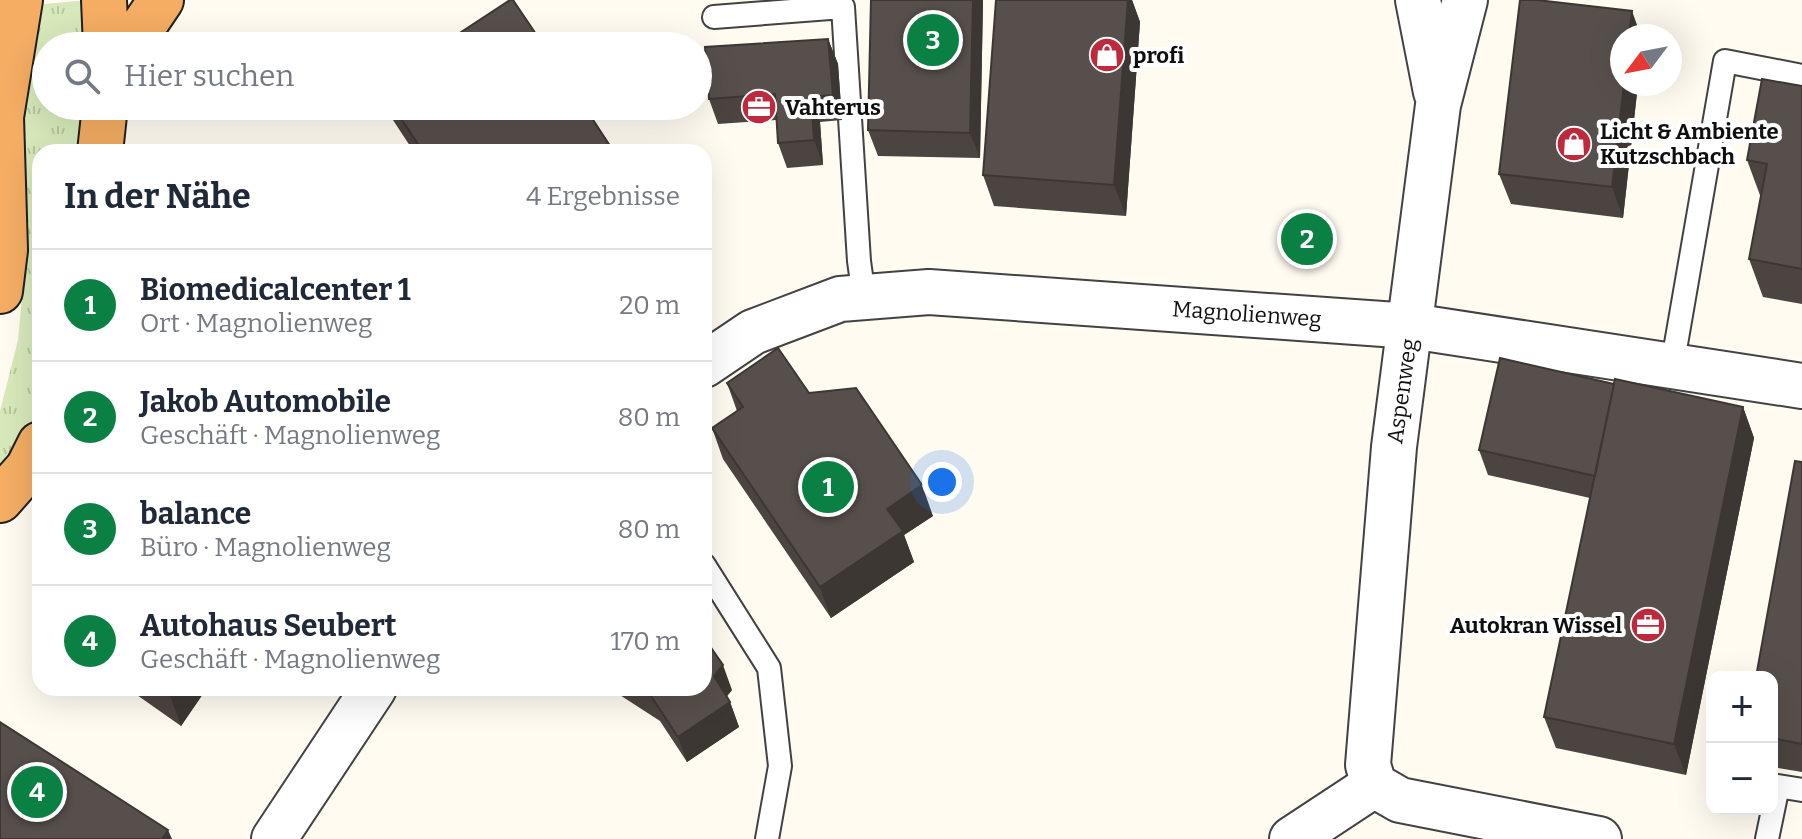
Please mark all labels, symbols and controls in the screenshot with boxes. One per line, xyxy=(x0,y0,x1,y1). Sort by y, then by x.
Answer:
pin: 3 xyxy=(907,10,959,70)
north arrow xyxy=(1610,24,1682,96)
search box xyxy=(32,32,712,120)
shop icon: profi xyxy=(1088,36,1126,74)
place label: profi xyxy=(1133,42,1184,69)
icon: search xyxy=(60,54,104,98)
text: Hier suchen xyxy=(124,58,294,94)
office icon: Vahterus xyxy=(740,88,778,126)
place label: Vahterus xyxy=(785,94,881,121)
place label: Licht & Ambiente Kutzschbach xyxy=(1600,118,1779,170)
shop icon: Licht & Ambiente Kutzschbach xyxy=(1555,125,1593,163)
text: In der Nähe xyxy=(64,176,251,217)
text: 4 Ergebnisse xyxy=(526,181,680,212)
pin: 2 xyxy=(1281,209,1333,269)
text: Biomedicalcenter 1 xyxy=(140,272,411,308)
text: 1 xyxy=(84,290,96,321)
text: 20 m xyxy=(619,290,680,321)
street label: Magnolienweg xyxy=(1171,295,1323,333)
text: Ort · Magnolienweg xyxy=(140,308,373,339)
street label: Aspenweg xyxy=(1381,337,1423,445)
text: Jakob Automobile xyxy=(140,384,391,420)
text: 2 xyxy=(83,402,97,433)
text: 80 m xyxy=(618,402,680,433)
text: Geschäft · Magnolienweg xyxy=(140,420,441,451)
pin: 1 xyxy=(802,457,854,517)
your location xyxy=(922,462,962,502)
text: balance xyxy=(140,496,251,532)
text: 3 xyxy=(83,514,97,545)
text: 80 m xyxy=(618,514,680,545)
text: Büro · Magnolienweg xyxy=(140,532,391,563)
office icon: Autokran Wissel xyxy=(1629,606,1667,644)
text: Autohaus Seubert xyxy=(140,608,397,644)
place label: Autokran Wissel xyxy=(1450,612,1622,639)
text: 4 xyxy=(82,626,98,657)
text: 170 m xyxy=(610,626,680,657)
text: Geschäft · Magnolienweg xyxy=(140,644,441,675)
map controls xyxy=(1706,671,1778,815)
button: + xyxy=(1706,671,1778,743)
button: − xyxy=(1706,743,1778,815)
pin: 4 xyxy=(11,762,63,822)

